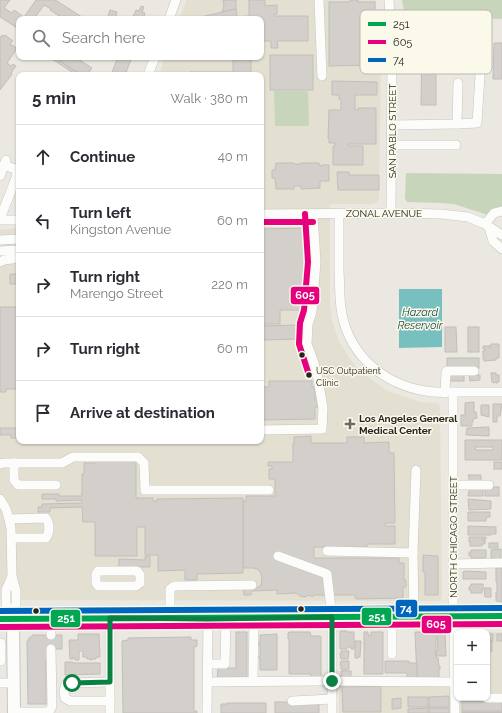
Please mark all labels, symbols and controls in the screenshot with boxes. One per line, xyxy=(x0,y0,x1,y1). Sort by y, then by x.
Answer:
legend xyxy=(360,10,492,74)
search box xyxy=(16,16,264,60)
text: 251 xyxy=(393,18,410,31)
icon: search xyxy=(30,27,52,49)
text: Search here xyxy=(62,29,145,47)
text: 605 xyxy=(393,36,412,49)
text: 74 xyxy=(393,54,404,67)
street label: SAN PABLO STREET xyxy=(387,84,398,178)
text: 5 min xyxy=(32,88,76,108)
text: Walk · 380 m xyxy=(171,91,248,106)
icon: ahead xyxy=(32,146,54,168)
text: Continue xyxy=(70,148,135,166)
text: 40 m xyxy=(218,149,248,164)
text: Turn left xyxy=(70,204,131,222)
street label: ZONAL AVENUE xyxy=(346,208,422,219)
icon: left xyxy=(32,210,54,232)
text: 60 m xyxy=(217,213,248,228)
text: Kingston Avenue xyxy=(70,222,171,237)
text: Turn right xyxy=(70,268,140,286)
icon: right xyxy=(32,274,54,296)
text: 220 m xyxy=(211,277,248,292)
text: Marengo Street xyxy=(70,286,163,301)
line badge: 605 xyxy=(290,286,320,305)
text: 605 xyxy=(295,289,315,302)
water label: Hazard Reservoir xyxy=(397,306,444,332)
icon: right xyxy=(32,338,54,360)
text: Turn right xyxy=(70,340,140,358)
text: 60 m xyxy=(217,341,248,356)
unlabelled marker xyxy=(297,350,307,360)
place label: USC Outpatient Clinic xyxy=(316,366,381,388)
marker: USC Outpatient Clinic xyxy=(304,370,314,380)
icon: arrive xyxy=(32,402,54,424)
text: Arrive at destination xyxy=(70,404,215,422)
place label: Los Angeles General Medical Center xyxy=(359,413,458,436)
marker: Los Angeles General Medical Center xyxy=(344,418,356,430)
street label: NORTH CHICAGO STREET xyxy=(448,476,459,598)
line badge: 74 xyxy=(395,599,418,618)
text: 74 xyxy=(400,602,412,615)
unlabelled marker xyxy=(296,604,306,614)
unlabelled marker xyxy=(31,606,41,616)
line badge: 251 xyxy=(361,607,392,626)
line badge: 251 xyxy=(50,609,81,628)
text: 251 xyxy=(368,611,386,624)
text: 251 xyxy=(57,612,75,625)
line badge: 605 xyxy=(421,615,452,634)
text: 605 xyxy=(426,618,446,631)
map controls xyxy=(454,629,490,701)
button: + xyxy=(454,629,490,665)
button: − xyxy=(454,665,490,701)
route end xyxy=(323,672,341,690)
route start xyxy=(63,674,81,692)

